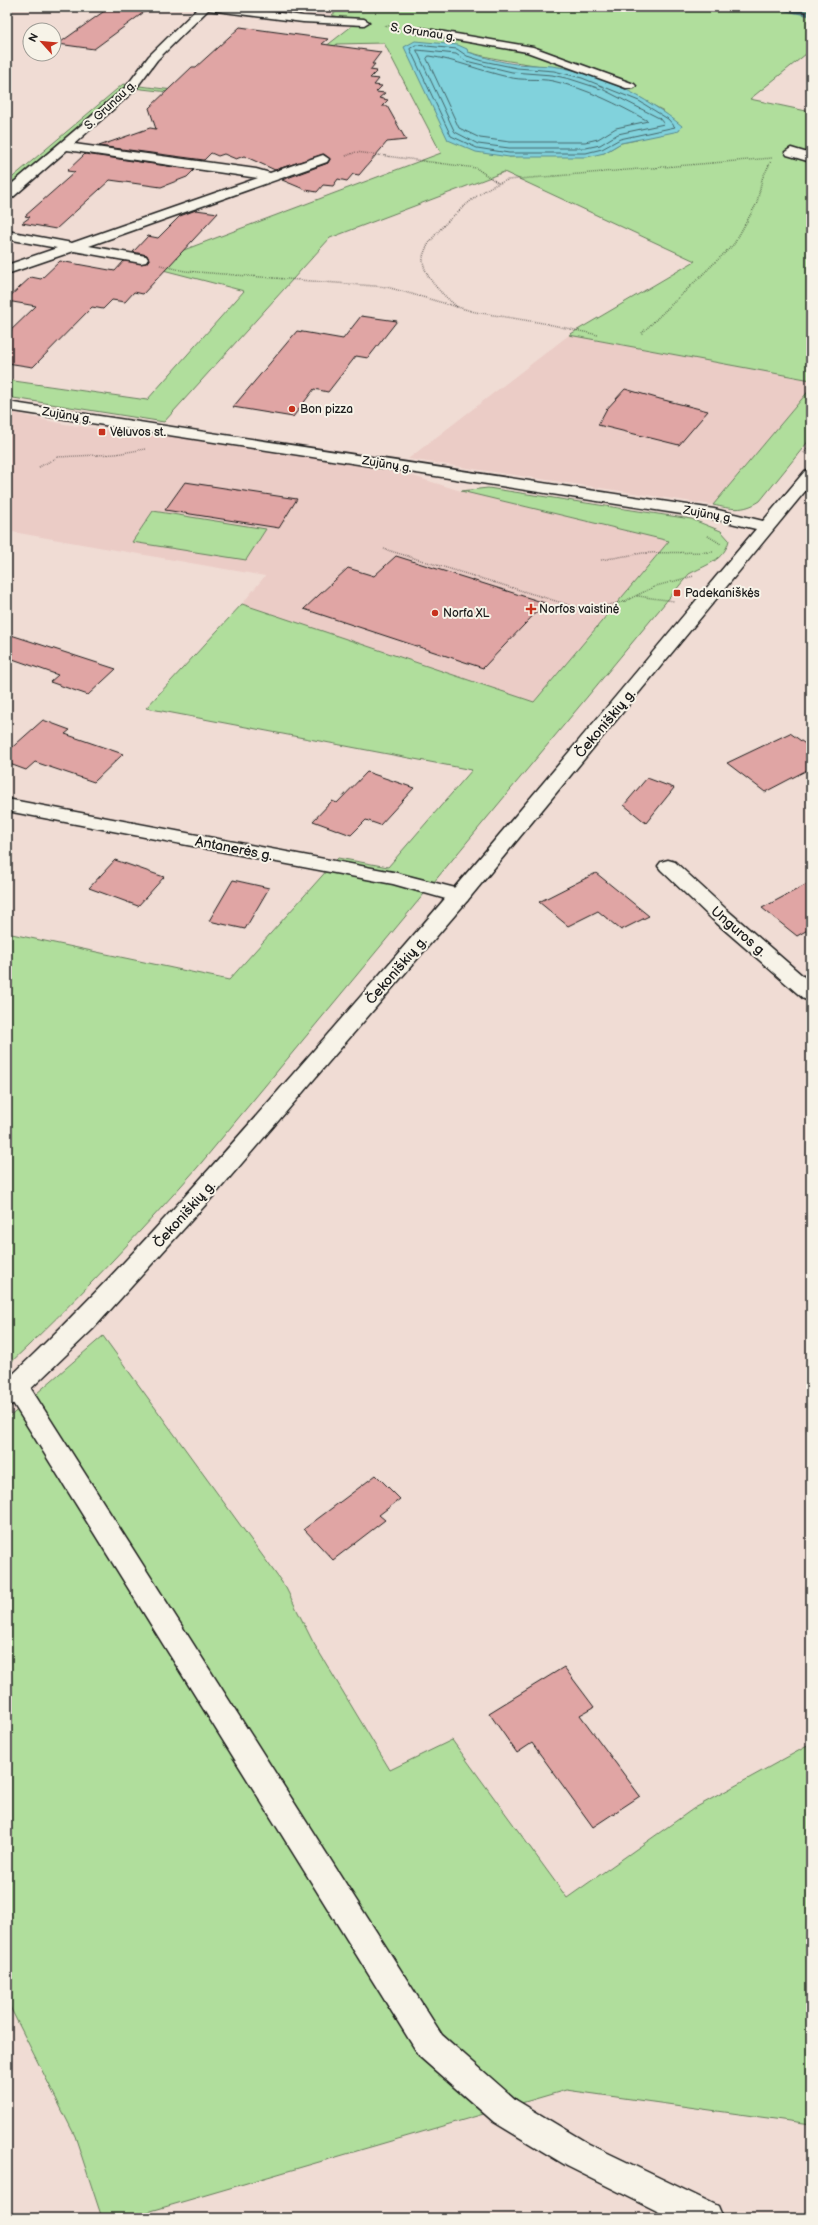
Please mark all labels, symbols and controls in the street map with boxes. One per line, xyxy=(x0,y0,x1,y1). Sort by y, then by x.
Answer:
street label: S. Grunau g. xyxy=(389,20,456,45)
north arrow xyxy=(22,22,62,62)
text: N xyxy=(26,31,41,44)
street label: S. Grunau g. xyxy=(81,78,139,133)
place label: Bon pizza xyxy=(300,402,353,417)
street label: Zujūnų g. xyxy=(40,404,93,427)
marker: Bon pizza xyxy=(287,404,297,414)
place label: Vėluvos st. xyxy=(110,425,166,440)
marker: Vėluvos st. xyxy=(97,427,107,437)
street label: Zujūnų g. xyxy=(360,453,413,476)
street label: Zujūnų g. xyxy=(681,503,734,526)
place label: Padekaniškės xyxy=(685,586,760,601)
marker: Padekaniškės xyxy=(672,588,682,598)
place label: Norfos vaistinė xyxy=(539,602,620,617)
marker: Norfos vaistinė xyxy=(526,604,536,614)
place label: Norfa XL xyxy=(443,606,490,621)
marker: Norfa XL xyxy=(430,608,440,618)
street label: Čekoniškių g. xyxy=(571,685,639,761)
street label: Antanerės g. xyxy=(194,833,274,864)
street label: Unguros g. xyxy=(707,903,770,960)
street label: Čekoniškių g. xyxy=(361,932,431,1008)
street label: Čekoniškių g. xyxy=(149,1176,219,1251)

